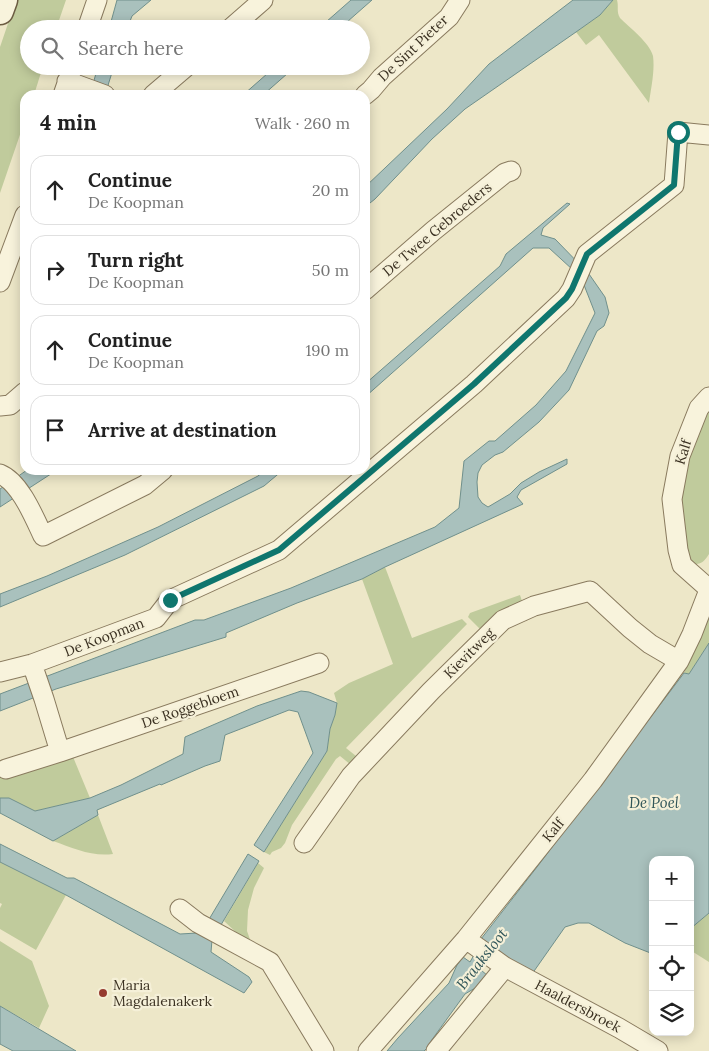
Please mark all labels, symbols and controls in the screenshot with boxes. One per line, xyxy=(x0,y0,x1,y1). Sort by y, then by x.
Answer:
street label: De Sint Pieter xyxy=(374,11,452,85)
search box xyxy=(20,20,370,75)
icon: search xyxy=(38,34,66,62)
text: Search here xyxy=(78,36,184,60)
text: 4 min xyxy=(40,109,97,136)
text: Walk · 260 m xyxy=(255,113,350,133)
route start xyxy=(667,121,690,144)
text: Continue xyxy=(88,168,172,192)
icon: ahead xyxy=(41,176,69,204)
street label: De Twee Gebroeders xyxy=(379,178,495,280)
text: 20 m xyxy=(312,180,349,200)
text: De Koopman xyxy=(88,192,184,212)
text: Turn right xyxy=(88,248,184,272)
icon: right xyxy=(41,256,69,284)
text: 50 m xyxy=(312,260,349,280)
text: De Koopman xyxy=(88,272,184,292)
text: Continue xyxy=(88,328,172,352)
icon: ahead xyxy=(41,336,69,364)
text: 190 m xyxy=(305,340,349,360)
text: De Koopman xyxy=(88,352,184,372)
icon: arrive xyxy=(41,416,69,444)
text: Arrive at destination xyxy=(88,418,277,442)
street label: Kalf xyxy=(671,436,696,467)
route end xyxy=(159,589,182,612)
street label: De Koopman xyxy=(62,613,147,660)
street label: Kievitweg xyxy=(440,624,498,682)
street label: De Roggebloem xyxy=(139,682,242,732)
water label: De Poel xyxy=(629,793,680,812)
street label: Kalf xyxy=(538,814,569,846)
map controls xyxy=(649,856,694,1036)
button: + xyxy=(649,856,694,901)
button: − xyxy=(649,901,694,946)
water label: Braaksloot xyxy=(452,924,512,993)
button: locate xyxy=(649,946,694,991)
place label: Maria Magdalenakerk xyxy=(113,976,212,1010)
street label: Haaldersbroek xyxy=(532,976,625,1036)
marker: Maria Magdalenakerk xyxy=(97,987,109,999)
button: layers xyxy=(649,991,694,1036)

